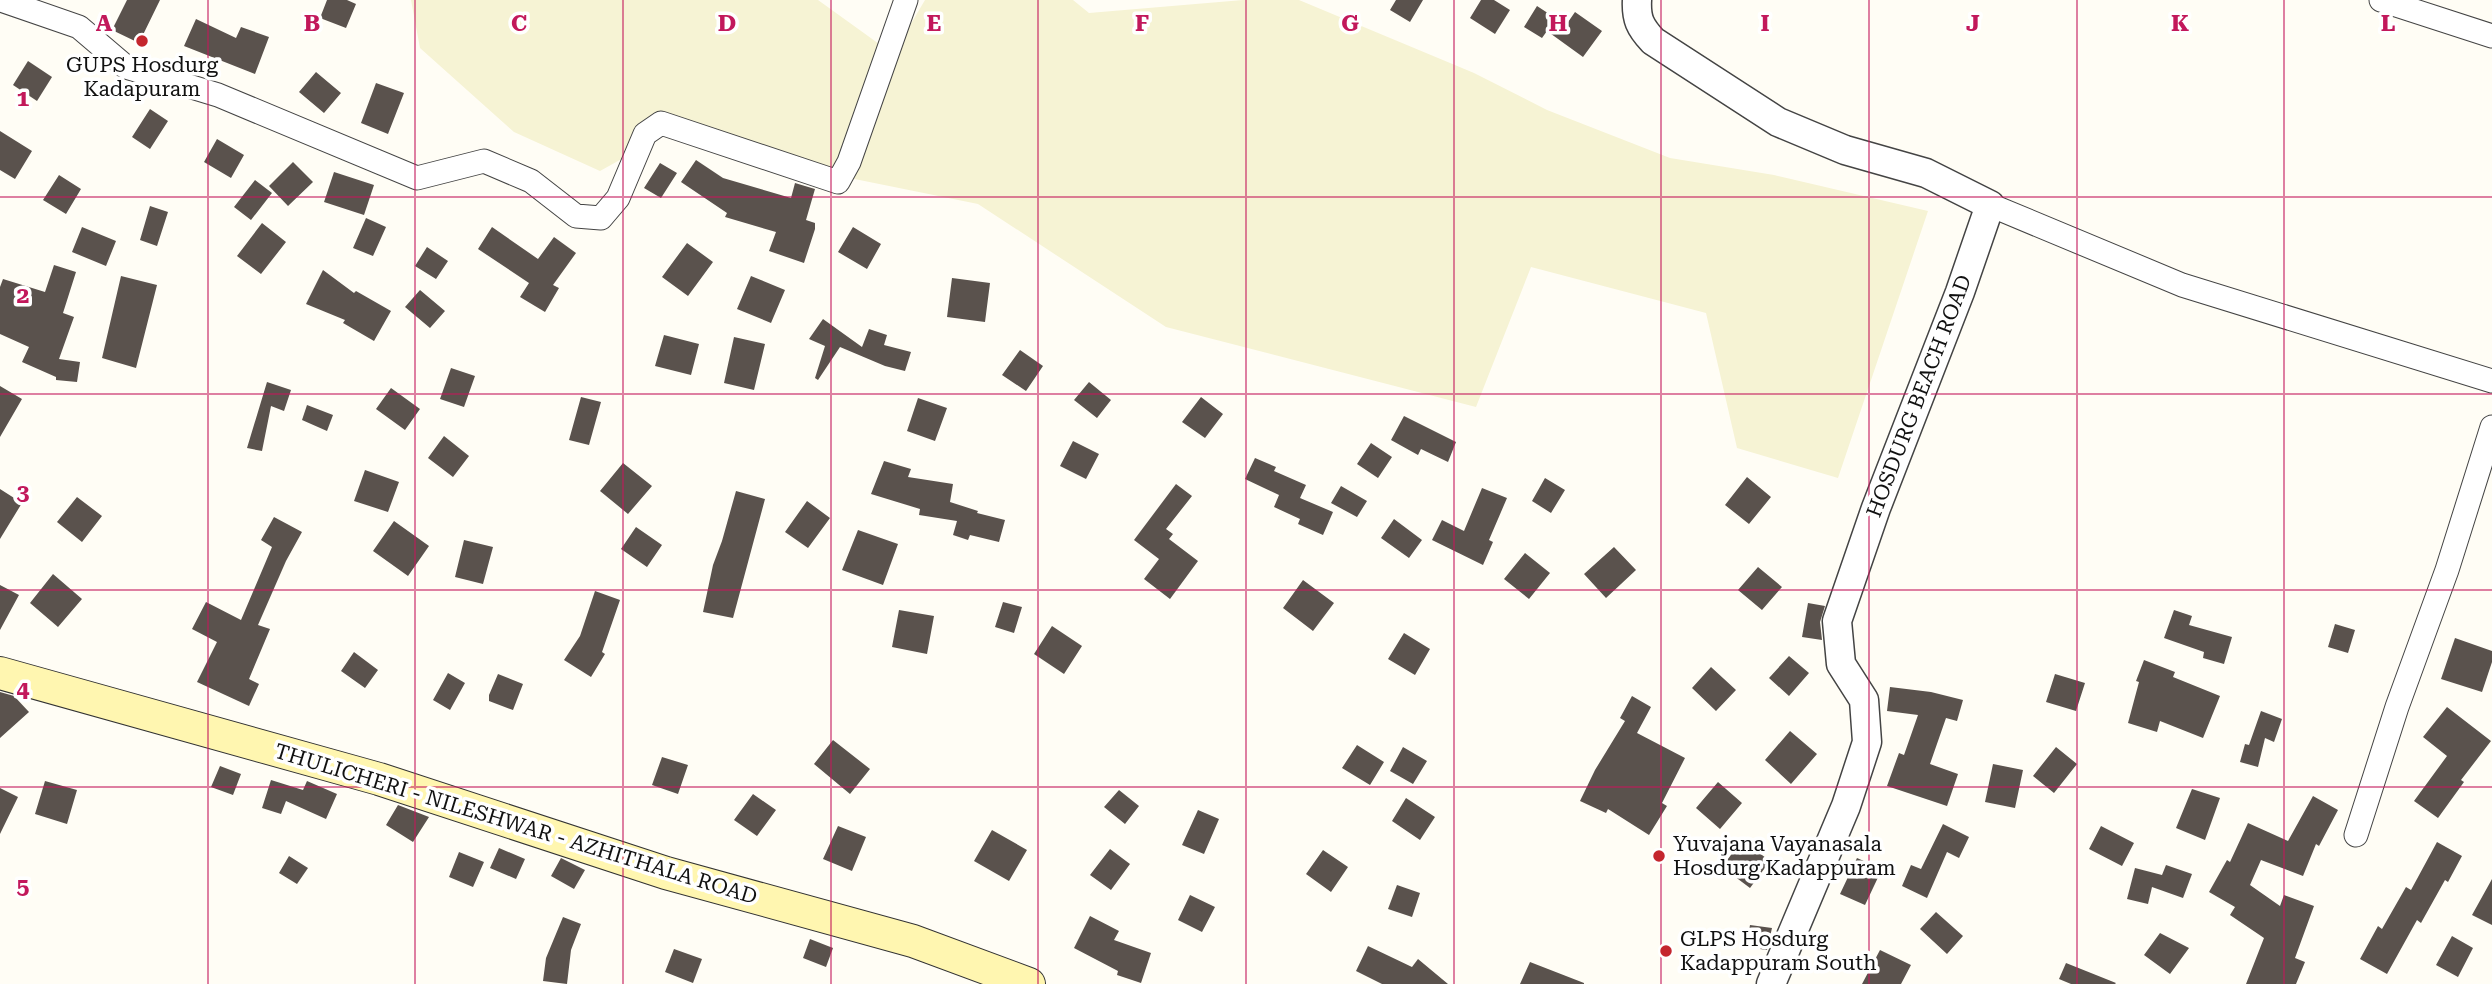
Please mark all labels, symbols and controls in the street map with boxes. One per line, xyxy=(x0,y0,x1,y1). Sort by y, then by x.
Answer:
text: A xyxy=(96,10,113,37)
text: B xyxy=(304,10,320,37)
text: C xyxy=(511,10,527,37)
text: D xyxy=(718,10,736,37)
text: E xyxy=(927,10,941,37)
text: F xyxy=(1135,10,1149,37)
text: G xyxy=(1341,10,1359,37)
text: H xyxy=(1549,10,1568,37)
text: I xyxy=(1760,10,1770,37)
text: J xyxy=(1966,10,1980,37)
text: K xyxy=(2171,10,2189,37)
text: L xyxy=(2381,10,2395,37)
marker: GUPS Hosdurg Kadapuram xyxy=(134,33,150,49)
place label: GUPS Hosdurg Kadapuram xyxy=(66,53,218,101)
text: 1 xyxy=(17,85,30,112)
street label: HOSDURG BEACH ROAD xyxy=(1862,271,1976,521)
text: 2 xyxy=(17,282,29,309)
text: 3 xyxy=(17,479,30,506)
text: 4 xyxy=(17,676,30,703)
street label: THULICHERI - NILESHWAR - AZHITHALA ROAD xyxy=(272,739,760,909)
place label: Yuvajana Vayanasala Hosdurg Kadappuram xyxy=(1673,832,1896,880)
marker: Yuvajana Vayanasala Hosdurg Kadappuram xyxy=(1651,848,1667,864)
text: 5 xyxy=(17,873,30,900)
place label: GLPS Hosdurg Kadappuram South xyxy=(1680,927,1877,975)
marker: GLPS Hosdurg Kadappuram South xyxy=(1658,943,1674,959)

